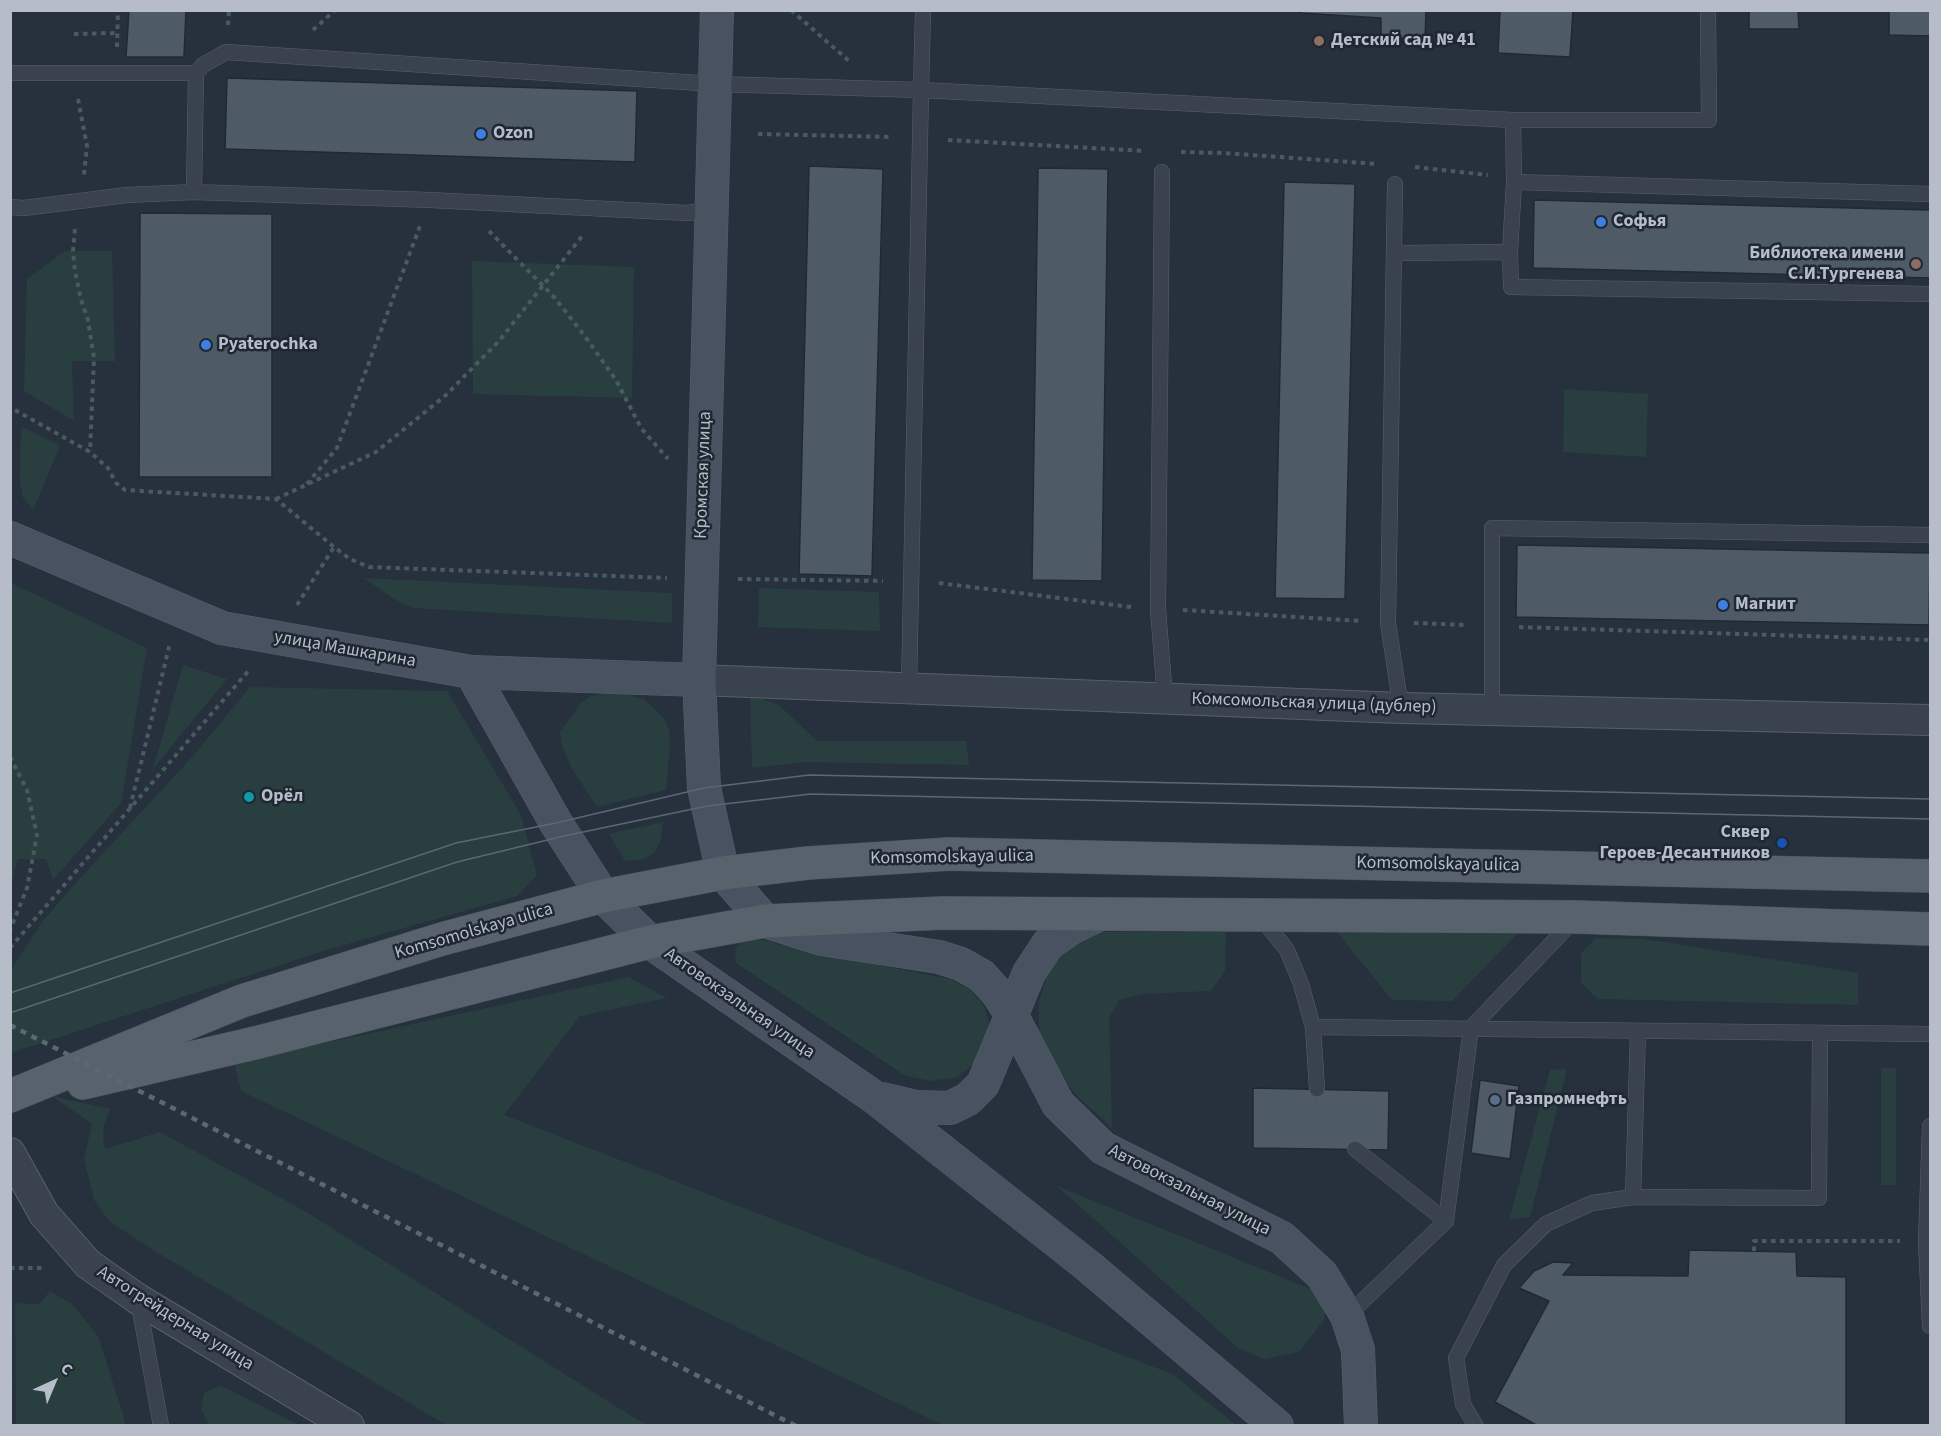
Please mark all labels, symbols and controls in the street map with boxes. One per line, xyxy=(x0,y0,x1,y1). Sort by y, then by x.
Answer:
place label: Детский сад № 41 xyxy=(1331,30,1476,52)
marker: Детский сад № 41 xyxy=(1312,34,1326,48)
place label: Ozon xyxy=(493,123,533,145)
marker: Ozon xyxy=(474,127,488,141)
place label: Софья xyxy=(1613,211,1666,233)
marker: Софья xyxy=(1594,215,1608,229)
place label: Библиотека имени С.И.Тургенева xyxy=(1749,243,1904,286)
marker: Библиотека имени С.И.Тургенева xyxy=(1909,257,1923,271)
place label: Pyaterochka xyxy=(218,334,318,356)
marker: Pyaterochka xyxy=(199,338,213,352)
street label: Кромская улица xyxy=(691,411,717,539)
place label: Магнит xyxy=(1735,594,1796,616)
marker: Магнит xyxy=(1716,598,1730,612)
street label: улица Машкарина xyxy=(272,627,418,673)
street label: Комсомольская улица (дублер) xyxy=(1191,689,1437,719)
place label: Орёл xyxy=(261,786,303,808)
marker: Орёл xyxy=(242,790,256,804)
place label: Сквер Героев-Десантников xyxy=(1599,822,1770,864)
marker: Сквер Героев-Десантников xyxy=(1775,836,1789,850)
street label: Komsomolskaya ulica xyxy=(870,846,1034,870)
street label: Komsomolskaya ulica xyxy=(1356,853,1520,877)
street label: Komsomolskaya ulica xyxy=(392,899,556,965)
street label: Автовокзальная улица xyxy=(659,944,819,1064)
place label: Газпромнефть xyxy=(1507,1089,1627,1111)
marker: Газпромнефть xyxy=(1488,1093,1502,1107)
street label: Автовокзальная улица xyxy=(1104,1141,1274,1241)
street label: Автогрейдерная улица xyxy=(93,1262,257,1376)
north arrow xyxy=(24,1352,84,1412)
text: С xyxy=(56,1358,77,1380)

